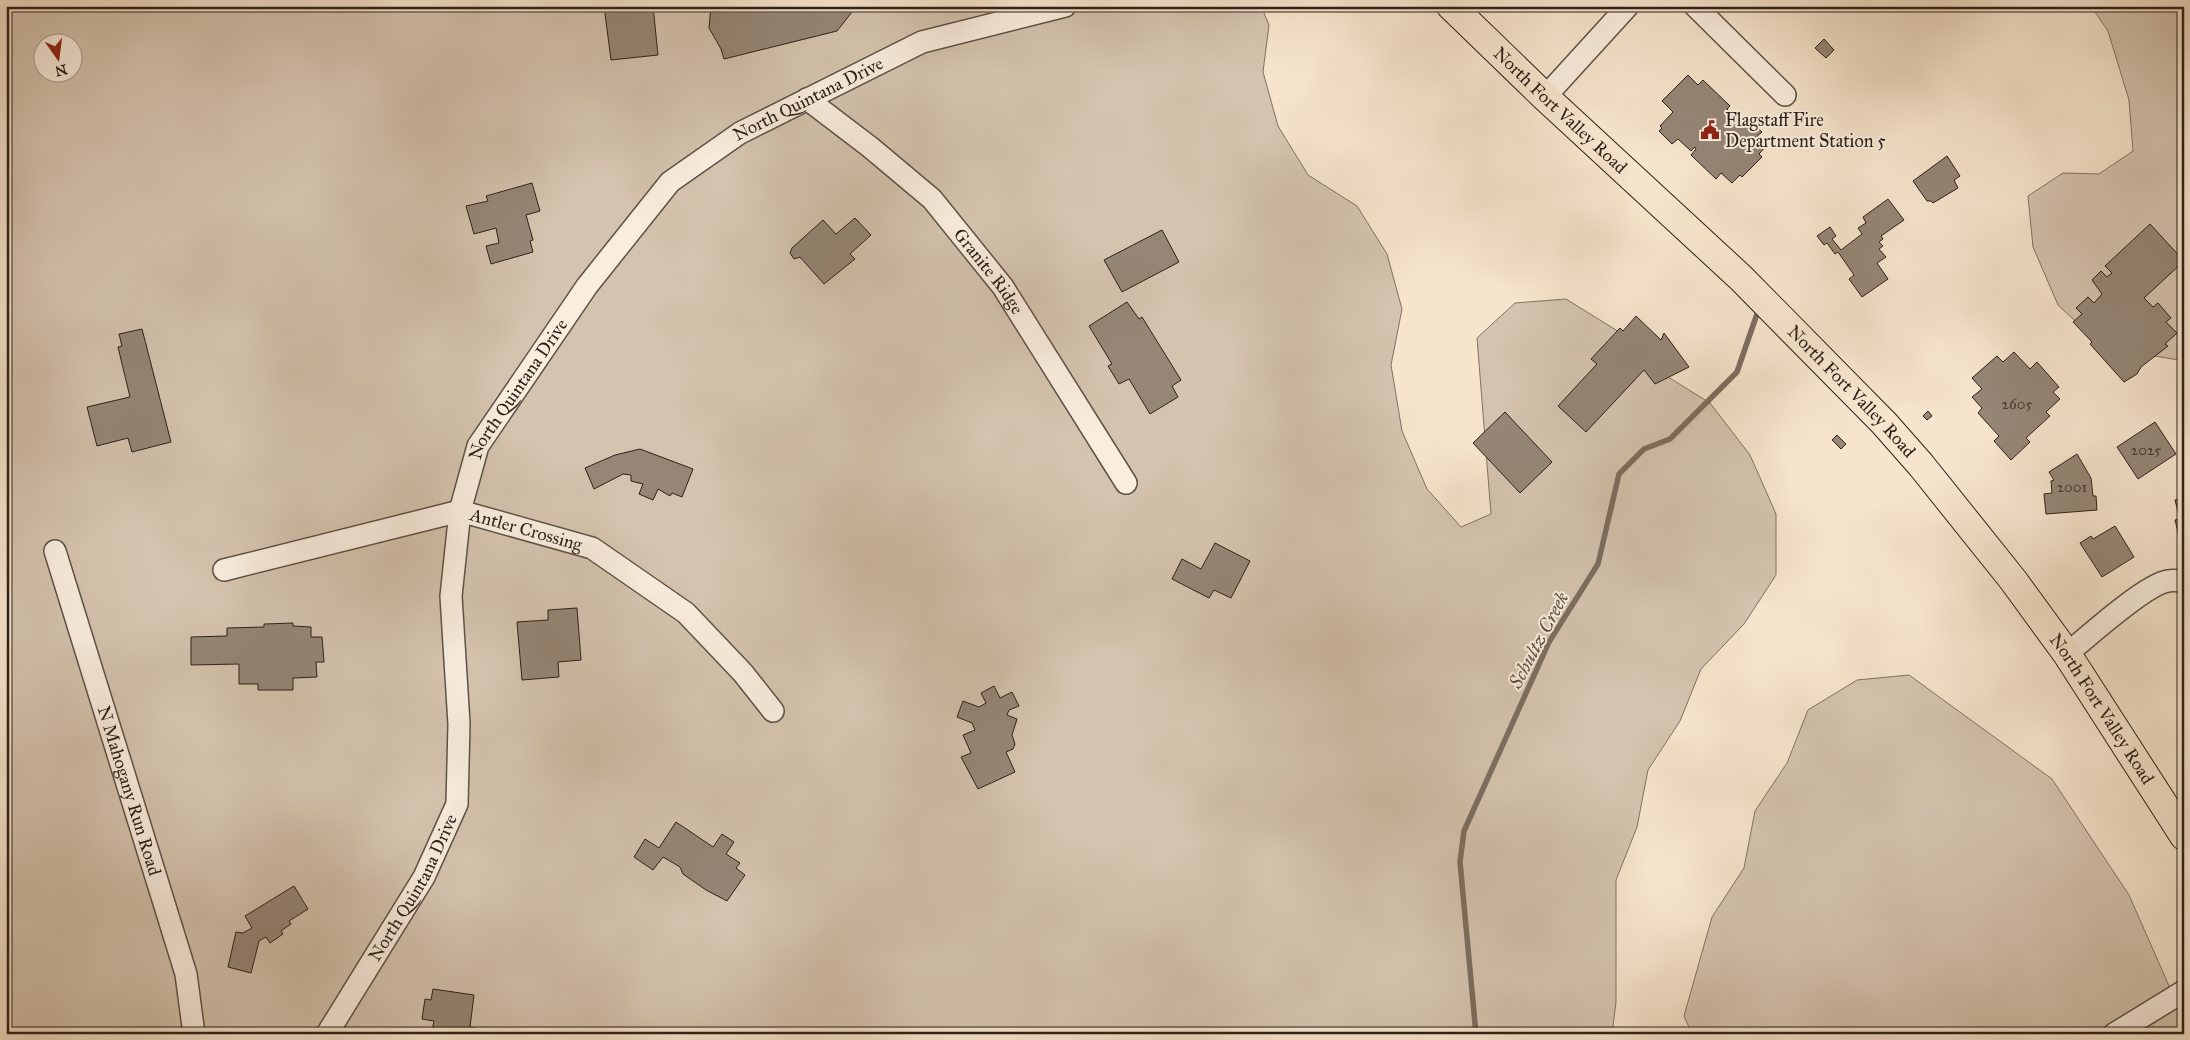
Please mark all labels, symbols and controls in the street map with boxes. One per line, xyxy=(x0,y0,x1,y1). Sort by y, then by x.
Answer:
north arrow xyxy=(32,32,82,82)
street label: North Fort Valley Road xyxy=(1489,42,1632,178)
street label: North Quintana Drive xyxy=(729,52,887,146)
text: N xyxy=(53,60,69,80)
place label: Flagstaff Fire Department Station 5 xyxy=(1725,109,1886,152)
public building icon: Flagstaff Fire Department Station 5 xyxy=(1699,119,1721,141)
street label: Granite Ridge xyxy=(949,224,1028,318)
street label: North Quintana Drive xyxy=(464,314,572,462)
street label: North Fort Valley Road xyxy=(1783,321,1920,462)
house number: 2605 xyxy=(2002,395,2032,413)
house number: 2025 xyxy=(2131,441,2161,459)
house number: 2001 xyxy=(2057,478,2087,496)
street label: Antler Crossing xyxy=(467,503,585,557)
water label: Schultz Creek xyxy=(1503,588,1574,693)
street label: North Fort Valley Road xyxy=(2045,629,2159,788)
street label: N Mahogany Run Road xyxy=(93,703,166,878)
street label: North Quintana Drive xyxy=(364,811,462,965)

